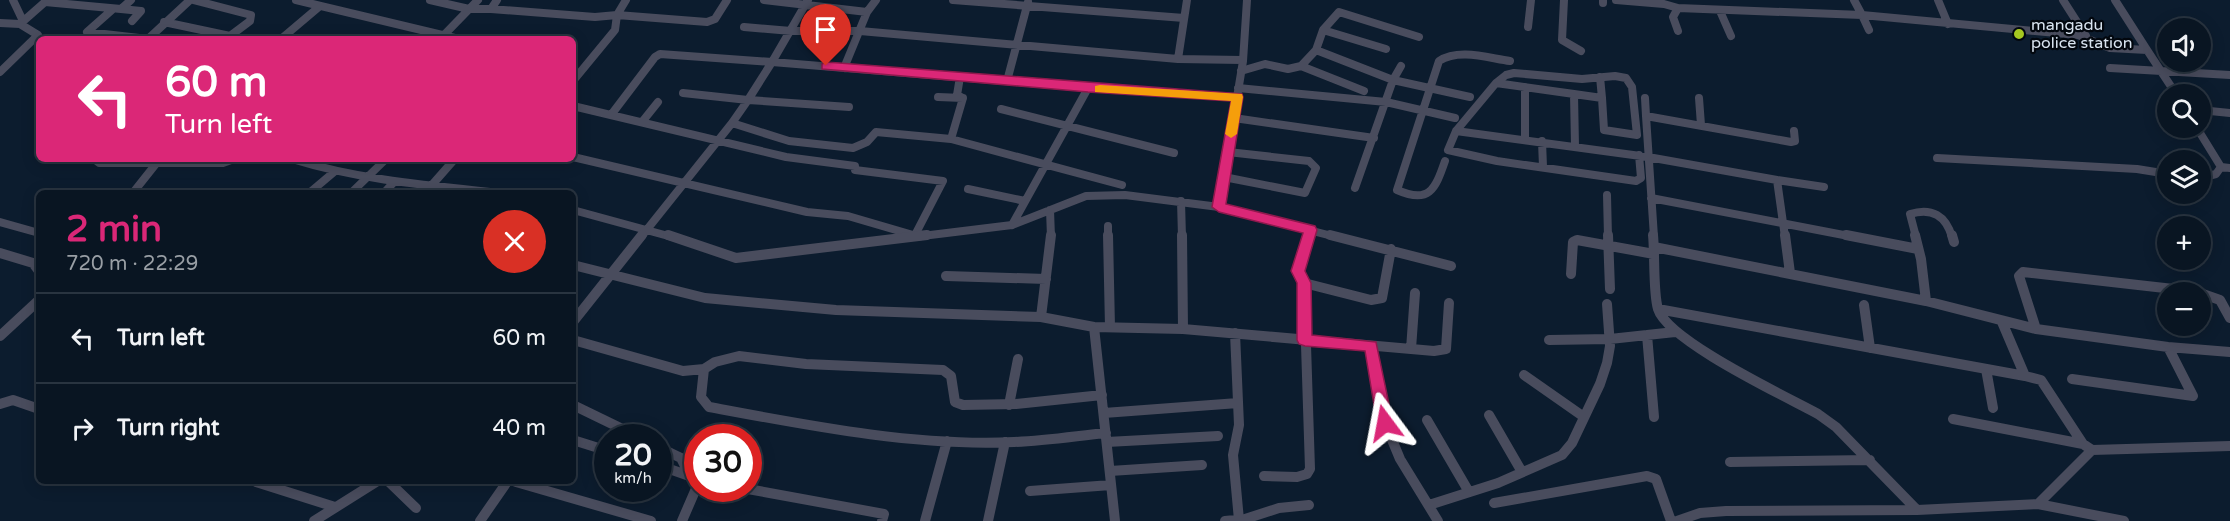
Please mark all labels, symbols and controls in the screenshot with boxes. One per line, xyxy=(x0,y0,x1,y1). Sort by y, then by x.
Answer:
pin xyxy=(800,4,851,66)
icon: arrive xyxy=(809,13,842,46)
place label: mangadu police station xyxy=(2031,15,2133,53)
map controls xyxy=(2157,18,2211,336)
button: sound xyxy=(2157,18,2211,72)
marker: mangadu police station xyxy=(2012,27,2026,41)
text: 60 m xyxy=(165,57,267,108)
icon: left xyxy=(66,60,144,138)
button: search xyxy=(2157,84,2211,138)
text: Turn left xyxy=(165,108,272,141)
button: layers xyxy=(2157,150,2211,204)
text: 2 min xyxy=(66,208,162,251)
button: close xyxy=(483,210,546,273)
button: + xyxy=(2157,216,2211,270)
text: 720 m · 22:29 xyxy=(66,252,198,276)
button: − xyxy=(2157,282,2211,336)
icon: left xyxy=(66,322,99,355)
text: Turn left xyxy=(117,325,205,351)
text: 60 m xyxy=(492,325,546,351)
position arrow xyxy=(1353,391,1417,455)
icon: right xyxy=(66,412,99,445)
text: Turn right xyxy=(117,415,219,441)
text: 40 m xyxy=(492,415,546,441)
speed limit sign: 30 xyxy=(684,424,762,502)
text: 20 xyxy=(614,437,652,474)
text: km/h xyxy=(614,469,652,487)

